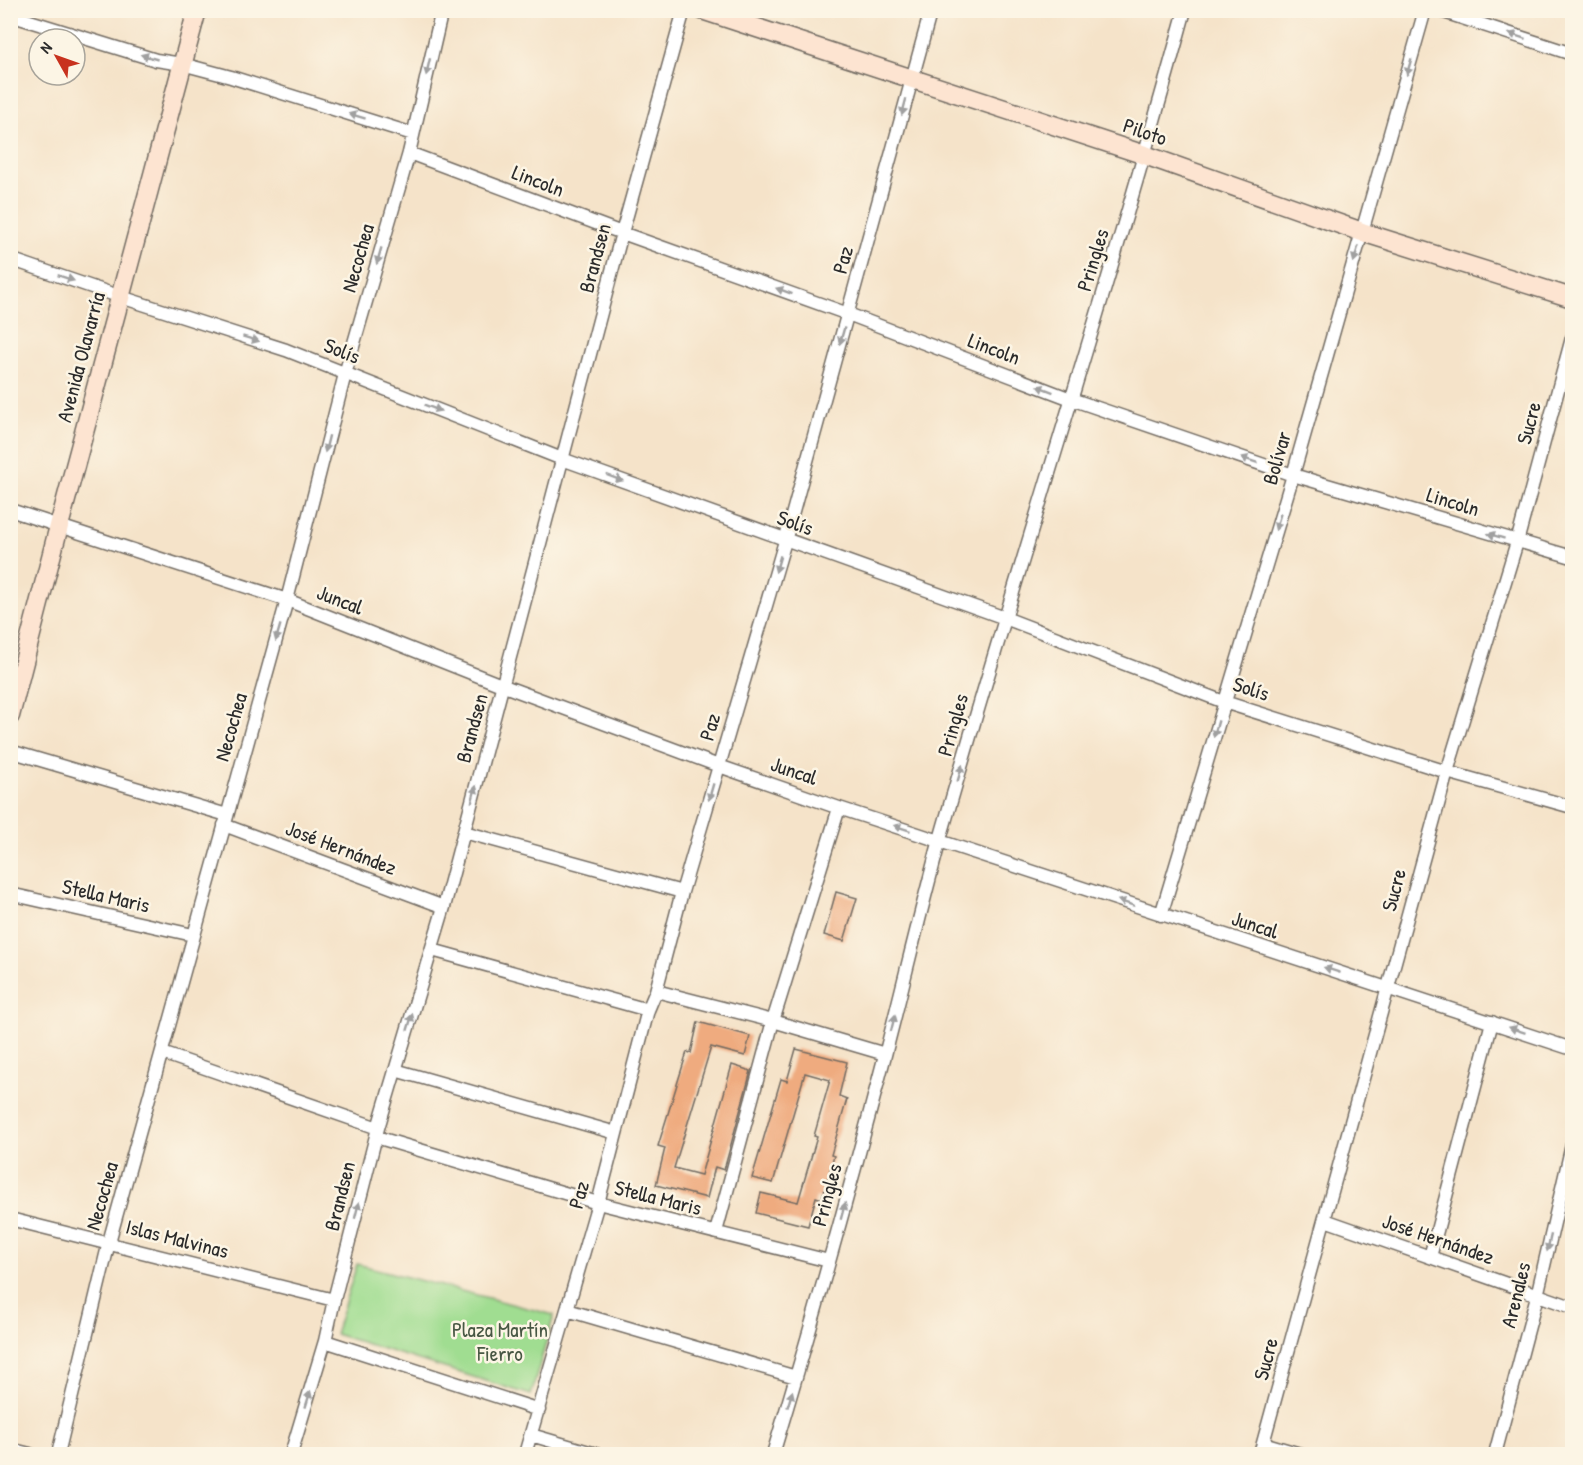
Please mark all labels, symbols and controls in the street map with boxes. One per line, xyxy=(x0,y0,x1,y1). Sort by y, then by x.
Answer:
north arrow xyxy=(27,27,87,87)
one-way arrow xyxy=(1508,31,1526,40)
text: N xyxy=(34,37,57,58)
one-way arrow xyxy=(140,52,158,61)
one-way arrow xyxy=(423,58,433,77)
one-way arrow xyxy=(1404,58,1413,76)
one-way arrow xyxy=(898,98,908,116)
one-way arrow xyxy=(348,111,366,121)
street label: Piloto xyxy=(1119,111,1171,152)
street label: Lincoln xyxy=(508,157,568,204)
street label: Necochea xyxy=(334,220,381,295)
street label: Brandsen xyxy=(571,220,618,296)
street label: Pringles xyxy=(1069,225,1116,295)
street label: Paz xyxy=(825,243,860,277)
one-way arrow xyxy=(1351,245,1360,263)
one-way arrow xyxy=(374,247,383,265)
one-way arrow xyxy=(57,274,75,284)
one-way arrow xyxy=(775,286,793,296)
street label: Avenida Olavarría xyxy=(49,289,112,425)
street label: Lincoln xyxy=(964,325,1024,372)
one-way arrow xyxy=(837,327,846,345)
street label: Solís xyxy=(320,330,365,371)
one-way arrow xyxy=(242,334,260,344)
one-way arrow xyxy=(1036,384,1054,394)
street label: Sucre xyxy=(1509,399,1548,447)
one-way arrow xyxy=(424,404,442,413)
street label: Bolívar xyxy=(1255,428,1298,488)
one-way arrow xyxy=(321,435,331,453)
one-way arrow xyxy=(1240,455,1258,465)
one-way arrow xyxy=(606,474,624,484)
street label: Lincoln xyxy=(1423,480,1483,523)
street label: Solís xyxy=(773,503,817,542)
one-way arrow xyxy=(1273,513,1283,531)
one-way arrow xyxy=(1487,531,1505,540)
one-way arrow xyxy=(773,555,782,573)
street label: Juncal xyxy=(313,577,368,622)
one-way arrow xyxy=(273,624,282,642)
street label: Solís xyxy=(1229,669,1273,708)
street label: Necochea xyxy=(207,689,254,764)
street label: Brandsen xyxy=(448,690,495,766)
street label: Pringles xyxy=(930,690,975,760)
street label: Paz xyxy=(692,710,727,744)
one-way arrow xyxy=(1211,720,1220,738)
street label: Juncal xyxy=(767,749,822,792)
one-way arrow xyxy=(955,764,965,782)
one-way arrow xyxy=(706,783,715,801)
one-way arrow xyxy=(470,785,480,803)
street label: José Hernández xyxy=(282,813,401,882)
one-way arrow xyxy=(893,823,911,832)
street label: Sucre xyxy=(1374,866,1413,914)
street label: Stella Maris xyxy=(60,871,153,920)
one-way arrow xyxy=(1117,898,1135,908)
street label: Juncal xyxy=(1228,903,1283,946)
one-way arrow xyxy=(1323,965,1341,974)
one-way arrow xyxy=(406,1013,415,1031)
one-way arrow xyxy=(889,1013,899,1032)
one-way arrow xyxy=(1508,1025,1526,1035)
street label: Necochea xyxy=(78,1158,125,1233)
street label: Brandsen xyxy=(317,1158,362,1234)
street label: Pringles xyxy=(804,1160,849,1229)
street label: Stella Maris xyxy=(611,1173,705,1222)
street label: Paz xyxy=(561,1178,596,1212)
one-way arrow xyxy=(353,1201,362,1219)
one-way arrow xyxy=(838,1202,848,1220)
street label: José Hernández xyxy=(1378,1206,1498,1271)
street label: Islas Malvinas xyxy=(123,1212,232,1265)
one-way arrow xyxy=(1544,1234,1554,1252)
street label: Arenales xyxy=(1493,1259,1538,1331)
park label: Plaza Martín Fierro xyxy=(452,1315,548,1368)
street label: Sucre xyxy=(1246,1335,1285,1383)
one-way arrow xyxy=(304,1389,313,1407)
one-way arrow xyxy=(786,1389,795,1407)

